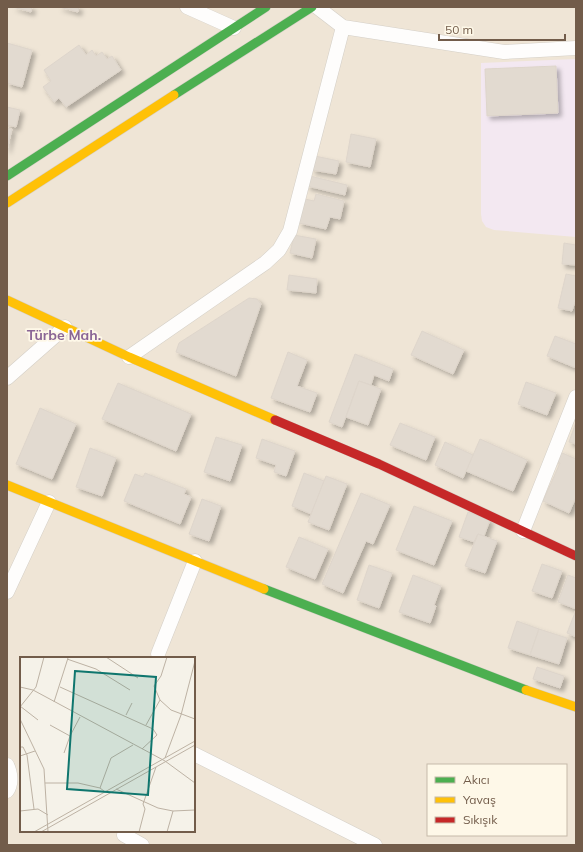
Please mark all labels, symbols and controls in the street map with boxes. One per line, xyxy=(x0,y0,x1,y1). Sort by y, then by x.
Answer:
scale bar xyxy=(439,16,565,42)
text: 50 m xyxy=(445,22,473,37)
district label: Türbe Mah. xyxy=(27,326,101,344)
inset map xyxy=(20,657,195,832)
legend xyxy=(427,764,567,836)
text: Akıcı xyxy=(463,772,490,787)
text: Yavaş xyxy=(462,792,496,807)
text: Sıkışık xyxy=(463,812,498,827)

